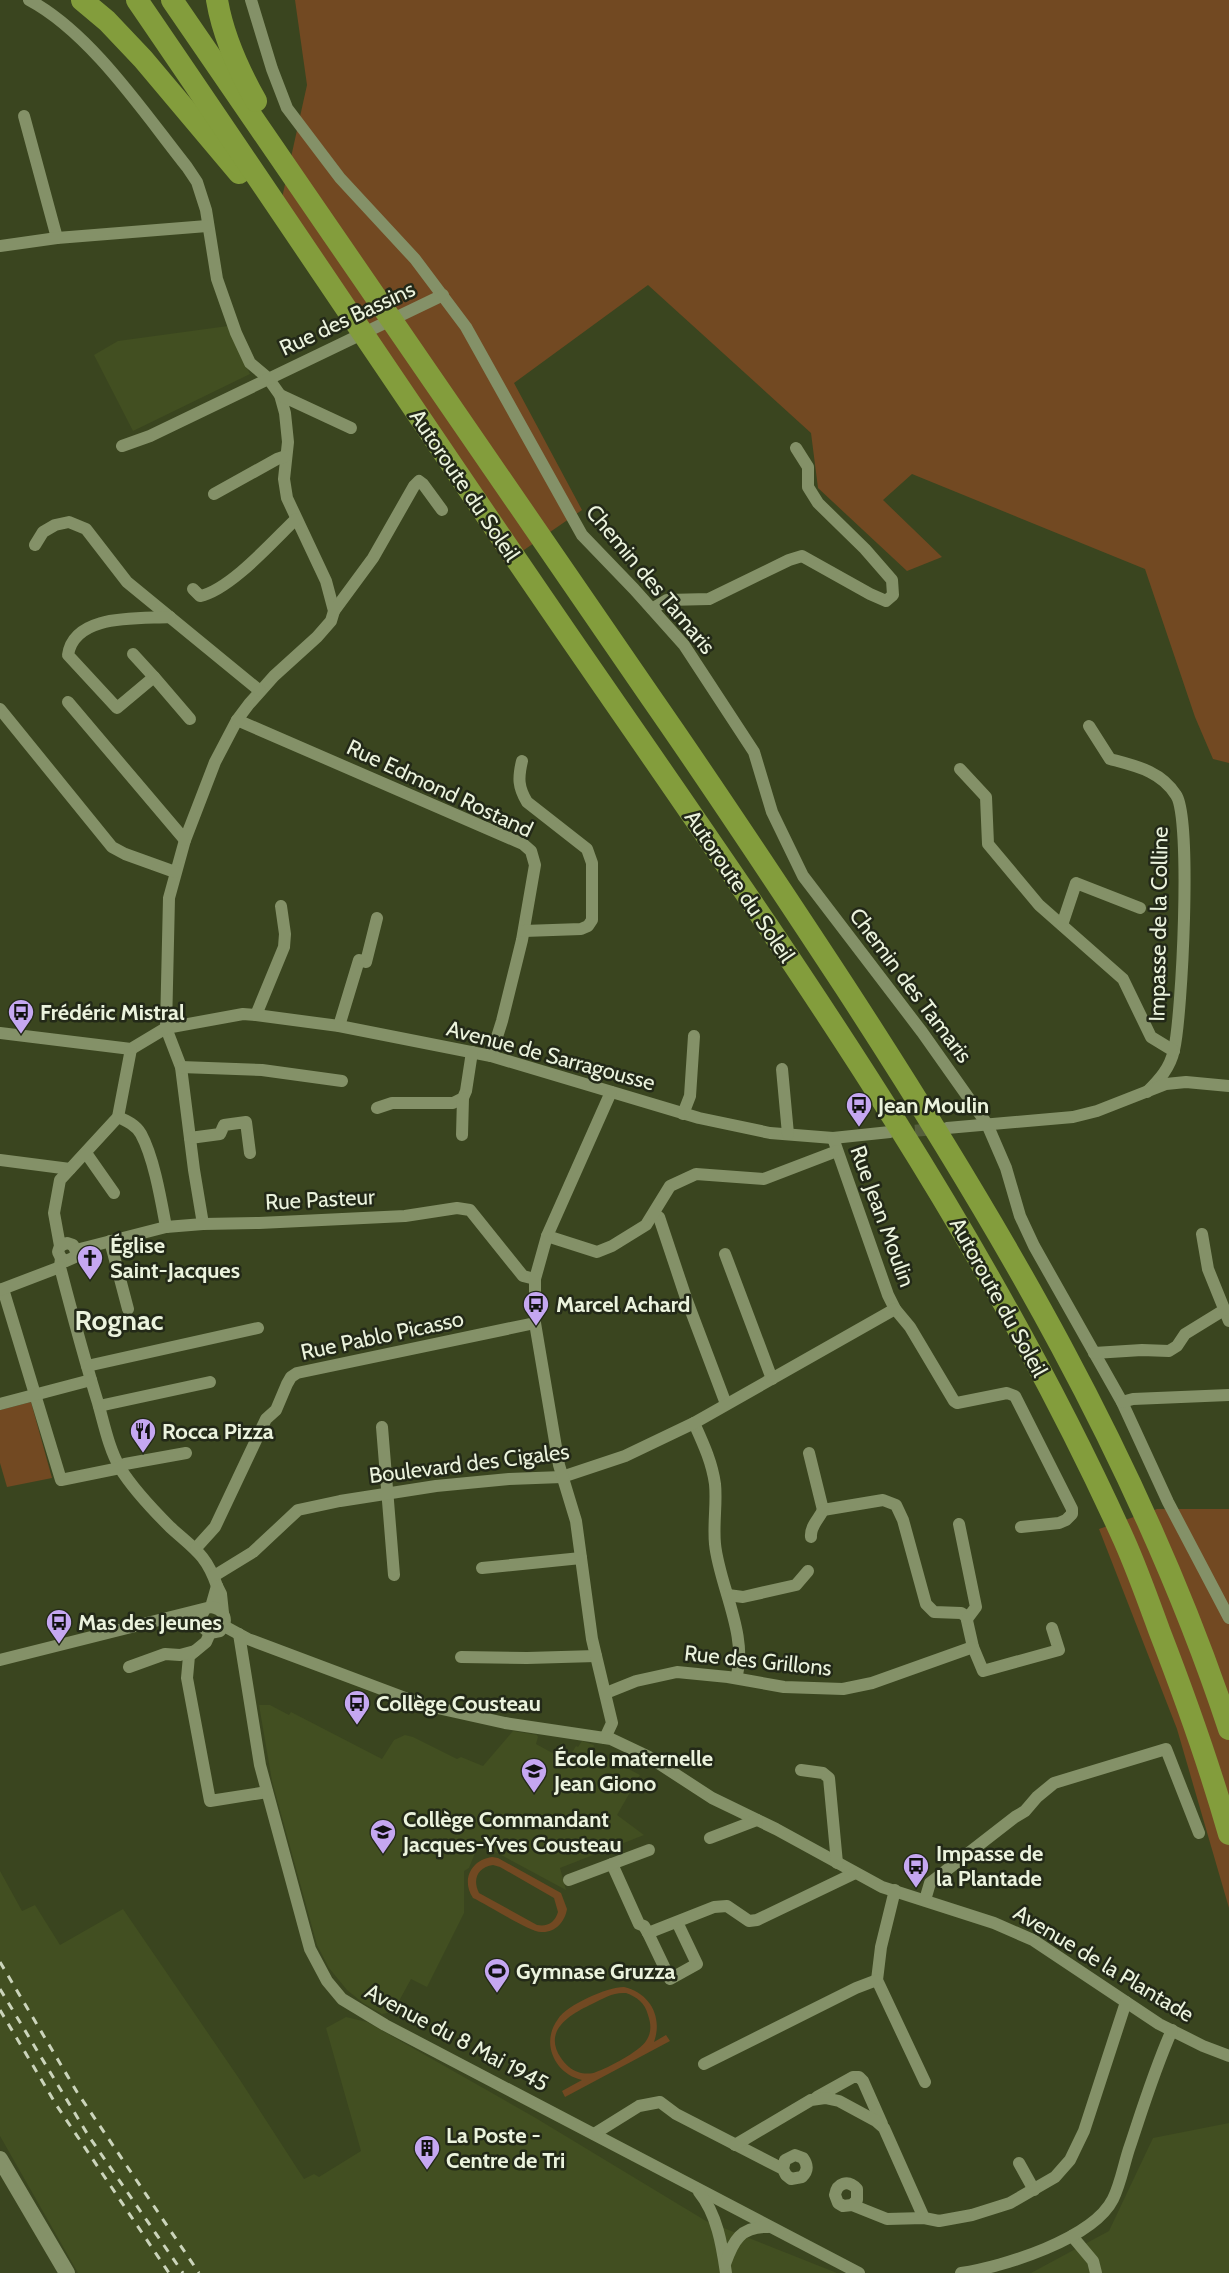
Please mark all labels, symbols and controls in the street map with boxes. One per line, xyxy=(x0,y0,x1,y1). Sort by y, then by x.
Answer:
street label: Rue des Bassins xyxy=(275,275,419,362)
street label: Autoroute du Soleil xyxy=(404,404,526,567)
street label: Chemin des Tamaris xyxy=(580,499,721,660)
street label: Rue Edmond Rostand xyxy=(342,733,537,843)
street label: Autoroute du Soleil xyxy=(679,805,801,968)
street label: Impasse de la Colline xyxy=(1143,826,1174,1022)
street label: Chemin des Tamaris xyxy=(844,903,978,1068)
bus stop icon: Frédéric Mistral xyxy=(6,997,36,1035)
place label: Frédéric Mistral xyxy=(40,999,185,1026)
street label: Avenue de Sarragousse xyxy=(444,1015,658,1096)
bus stop icon: Jean Moulin xyxy=(844,1090,874,1128)
place label: Jean Moulin xyxy=(877,1092,989,1119)
street label: Rue Jean Moulin xyxy=(844,1142,921,1291)
street label: Rue Pasteur xyxy=(265,1183,376,1216)
street label: Autoroute du Soleil xyxy=(944,1213,1054,1382)
place label: Église Saint-Jacques xyxy=(110,1232,240,1284)
church icon: Église Saint-Jacques xyxy=(75,1243,105,1281)
bus stop icon: Marcel Achard xyxy=(521,1289,551,1327)
place label: Marcel Achard xyxy=(556,1291,690,1318)
district label: Rognac xyxy=(74,1303,164,1337)
street label: Rue Pablo Picasso xyxy=(298,1305,466,1366)
restaurant icon: Rocca Pizza xyxy=(128,1416,158,1454)
place label: Rocca Pizza xyxy=(162,1418,274,1445)
street label: Boulevard des Cigales xyxy=(367,1438,571,1489)
bus stop icon: Mas des Jeunes xyxy=(44,1607,74,1645)
place label: Mas des Jeunes xyxy=(78,1609,222,1636)
street label: Rue des Grillons xyxy=(683,1639,833,1682)
bus stop icon: Collège Cousteau xyxy=(342,1688,372,1726)
place label: Collège Cousteau xyxy=(376,1690,541,1717)
place label: École maternelle Jean Giono xyxy=(553,1745,713,1797)
school or university icon: École maternelle Jean Giono xyxy=(519,1756,549,1794)
place label: Collège Commandant Jacques-Yves Cousteau xyxy=(402,1806,622,1858)
school or university icon: Collège Commandant Jacques-Yves Cousteau xyxy=(368,1817,398,1855)
place label: Impasse de la Plantade xyxy=(936,1840,1043,1892)
bus stop icon: Impasse de la Plantade xyxy=(901,1851,931,1889)
street label: Avenue de la Plantade xyxy=(1009,1899,1199,2028)
sports icon: Gymnase Gruzza xyxy=(482,1956,512,1994)
place label: Gymnase Gruzza xyxy=(516,1958,676,1985)
street label: Avenue du 8 Mai 1945 xyxy=(360,1978,553,2097)
place label: La Poste - Centre de Tri xyxy=(446,2122,565,2174)
building icon: La Poste - Centre de Tri xyxy=(412,2133,442,2171)

